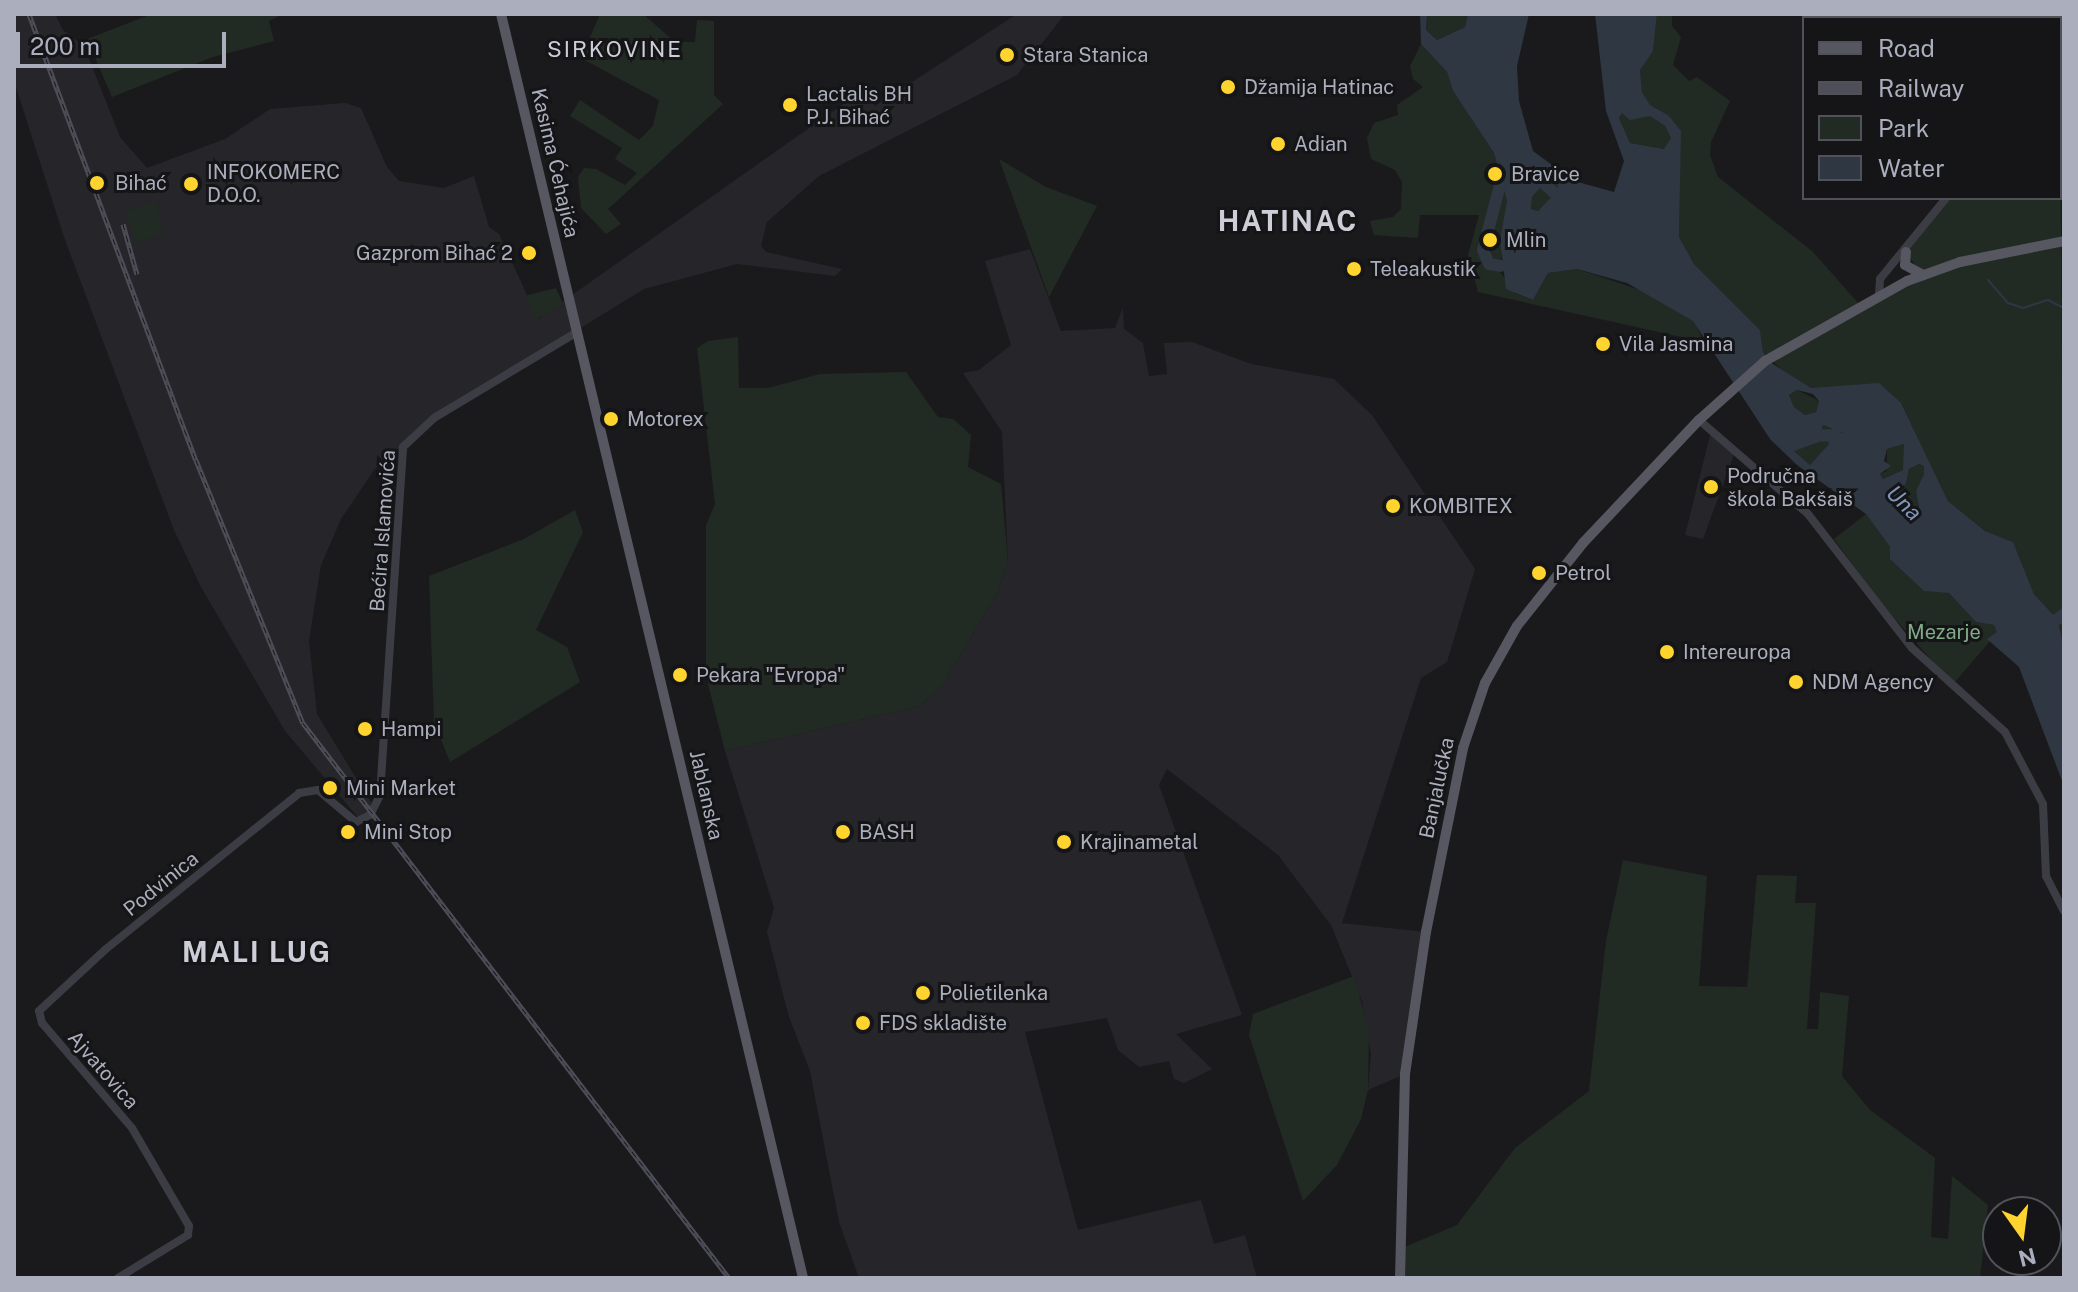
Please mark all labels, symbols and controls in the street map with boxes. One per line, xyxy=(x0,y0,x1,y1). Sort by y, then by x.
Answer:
scale bar xyxy=(20,16,230,66)
legend xyxy=(1802,16,2062,200)
text: 200 m xyxy=(30,32,100,60)
text: Road xyxy=(1878,34,1935,62)
district label: SIRKOVINE xyxy=(547,37,683,63)
place label: Stara Stanica xyxy=(1023,43,1148,67)
marker: Stara Stanica xyxy=(998,46,1016,64)
text: Railway xyxy=(1878,74,1964,102)
place label: Džamija Hatinac xyxy=(1244,75,1394,99)
marker: Džamija Hatinac xyxy=(1219,78,1237,96)
place label: Lactalis BH P.J. Bihać xyxy=(806,82,912,129)
street label: Kasima Ćehajića xyxy=(526,86,584,240)
marker: Lactalis BH P.J. Bihać xyxy=(781,96,799,114)
text: Park xyxy=(1878,114,1929,142)
place label: Adian xyxy=(1294,132,1348,156)
marker: Adian xyxy=(1269,135,1287,153)
text: Water xyxy=(1878,154,1945,182)
place label: INFOKOMERC D.O.O. xyxy=(207,160,340,207)
place label: Bravice xyxy=(1511,162,1580,186)
marker: Bravice xyxy=(1486,165,1504,183)
place label: Bihać xyxy=(115,171,167,195)
marker: Bihać xyxy=(86,172,108,194)
marker: INFOKOMERC D.O.O. xyxy=(182,175,200,193)
district label: HATINAC xyxy=(1218,204,1358,238)
place label: Mlin xyxy=(1506,228,1546,252)
marker: Mlin xyxy=(1481,231,1499,249)
place label: Gazprom Bihać 2 xyxy=(356,241,513,265)
marker: Gazprom Bihać 2 xyxy=(520,244,538,262)
place label: Teleakustik xyxy=(1370,257,1476,281)
marker: Teleakustik xyxy=(1345,260,1363,278)
place label: Vila Jasmina xyxy=(1619,332,1733,356)
marker: Vila Jasmina xyxy=(1594,335,1612,353)
place label: Motorex xyxy=(627,407,704,431)
marker: Motorex xyxy=(602,410,620,428)
street label: Bećira Islamovića xyxy=(365,449,401,613)
place label: Područna škola Bakšaiš xyxy=(1727,464,1853,511)
marker: Područna škola Bakšaiš xyxy=(1702,478,1720,496)
water label: Una xyxy=(1881,480,1927,526)
place label: KOMBITEX xyxy=(1409,494,1513,518)
marker: KOMBITEX xyxy=(1384,497,1402,515)
place label: Petrol xyxy=(1555,561,1611,585)
marker: Petrol xyxy=(1530,564,1548,582)
park label: Mezarje xyxy=(1907,620,1981,644)
place label: Intereuropa xyxy=(1683,640,1791,664)
marker: Intereuropa xyxy=(1658,643,1676,661)
place label: Pekara "Evropa" xyxy=(696,663,845,687)
marker: Pekara "Evropa" xyxy=(671,666,689,684)
place label: NDM Agency xyxy=(1812,670,1934,694)
marker: NDM Agency xyxy=(1787,673,1805,691)
place label: Hampi xyxy=(381,717,441,741)
marker: Hampi xyxy=(356,720,374,738)
street label: Banjalučka xyxy=(1415,735,1459,841)
street label: Jablanska xyxy=(684,748,728,842)
place label: Mini Market xyxy=(346,776,456,800)
marker: Mini Market xyxy=(321,779,339,797)
place label: Mini Stop xyxy=(364,820,452,844)
place label: BASH xyxy=(859,820,915,844)
marker: Mini Stop xyxy=(339,823,357,841)
marker: BASH xyxy=(834,823,852,841)
place label: Krajinametal xyxy=(1080,830,1198,854)
marker: Krajinametal xyxy=(1055,833,1073,851)
street label: Podvinica xyxy=(119,847,203,921)
district label: MALI LUG xyxy=(182,935,332,969)
place label: Polietilenka xyxy=(939,981,1048,1005)
marker: Polietilenka xyxy=(914,984,932,1002)
place label: FDS skladište xyxy=(879,1011,1007,1035)
marker: FDS skladište xyxy=(854,1014,872,1032)
street label: Ajvatovica xyxy=(63,1026,143,1114)
north arrow xyxy=(1982,1196,2062,1276)
text: N xyxy=(2016,1243,2039,1272)

